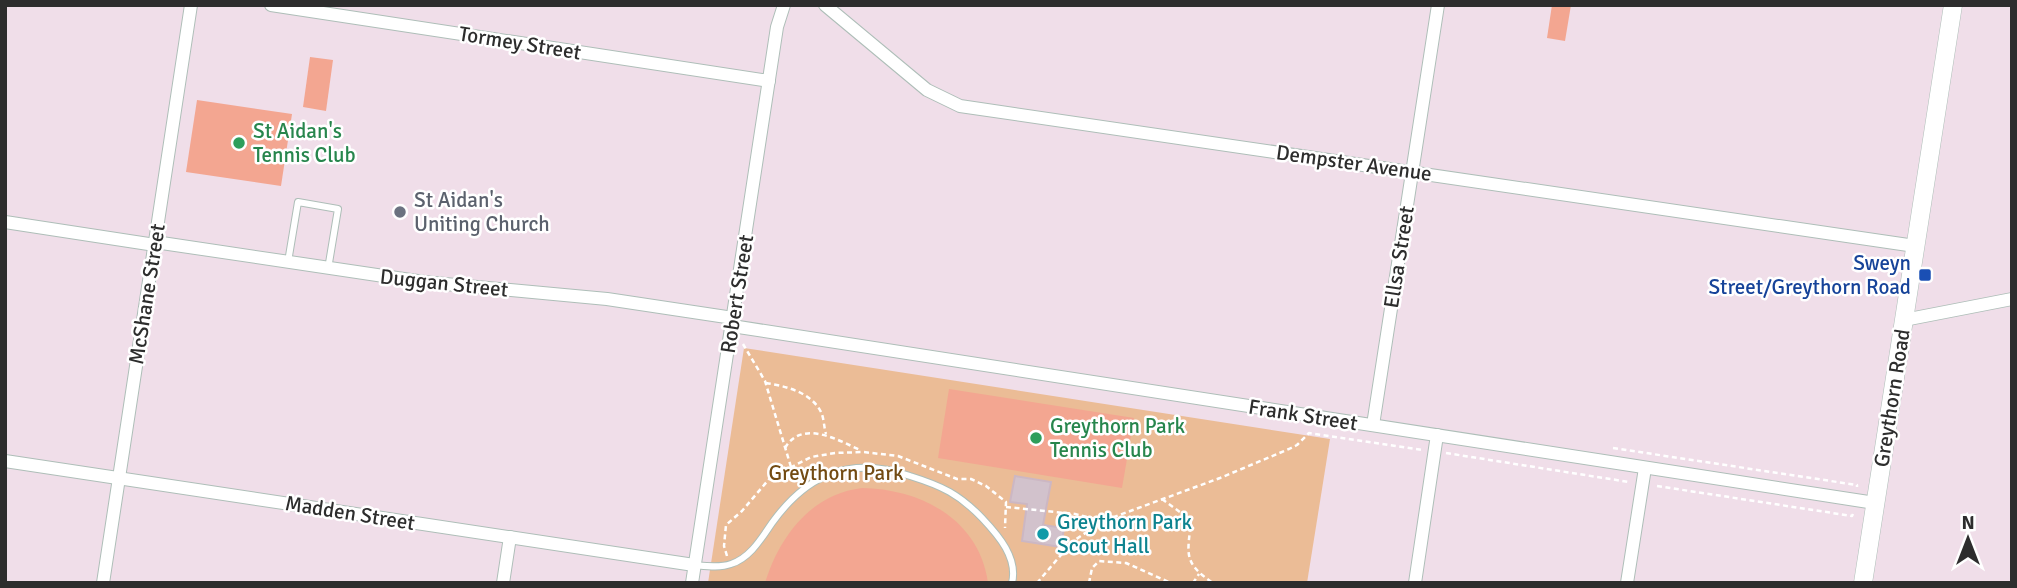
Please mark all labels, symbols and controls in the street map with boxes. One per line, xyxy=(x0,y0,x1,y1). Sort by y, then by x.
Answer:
street label: Tormey Street xyxy=(457,21,583,65)
place label: St Aidan's Tennis Club xyxy=(253,118,356,168)
marker: St Aidan's Tennis Club xyxy=(231,135,247,151)
street label: Dempster Avenue xyxy=(1275,139,1433,187)
place label: St Aidan's Uniting Church xyxy=(414,187,550,237)
marker: St Aidan's Uniting Church xyxy=(392,204,408,220)
street label: Ellsa Street xyxy=(1378,204,1420,310)
street label: McShane Street xyxy=(123,222,171,366)
street label: Robert Street xyxy=(715,233,759,355)
place label: Sweyn Street/Greythorn Road xyxy=(1708,250,1911,300)
street label: Duggan Street xyxy=(379,263,509,303)
marker: Sweyn Street/Greythorn Road xyxy=(1917,267,1933,283)
street label: Greythorn Road xyxy=(1868,327,1916,469)
street label: Frank Street xyxy=(1247,394,1359,436)
place label: Greythorn Park Tennis Club xyxy=(1050,413,1185,463)
marker: Greythorn Park Tennis Club xyxy=(1028,430,1044,446)
park label: Greythorn Park xyxy=(769,460,904,486)
street label: Madden Street xyxy=(283,490,417,536)
north arrow xyxy=(1933,504,2003,574)
place label: Greythorn Park Scout Hall xyxy=(1057,509,1192,559)
text: N xyxy=(1961,511,1975,535)
marker: Greythorn Park Scout Hall xyxy=(1035,526,1051,542)

